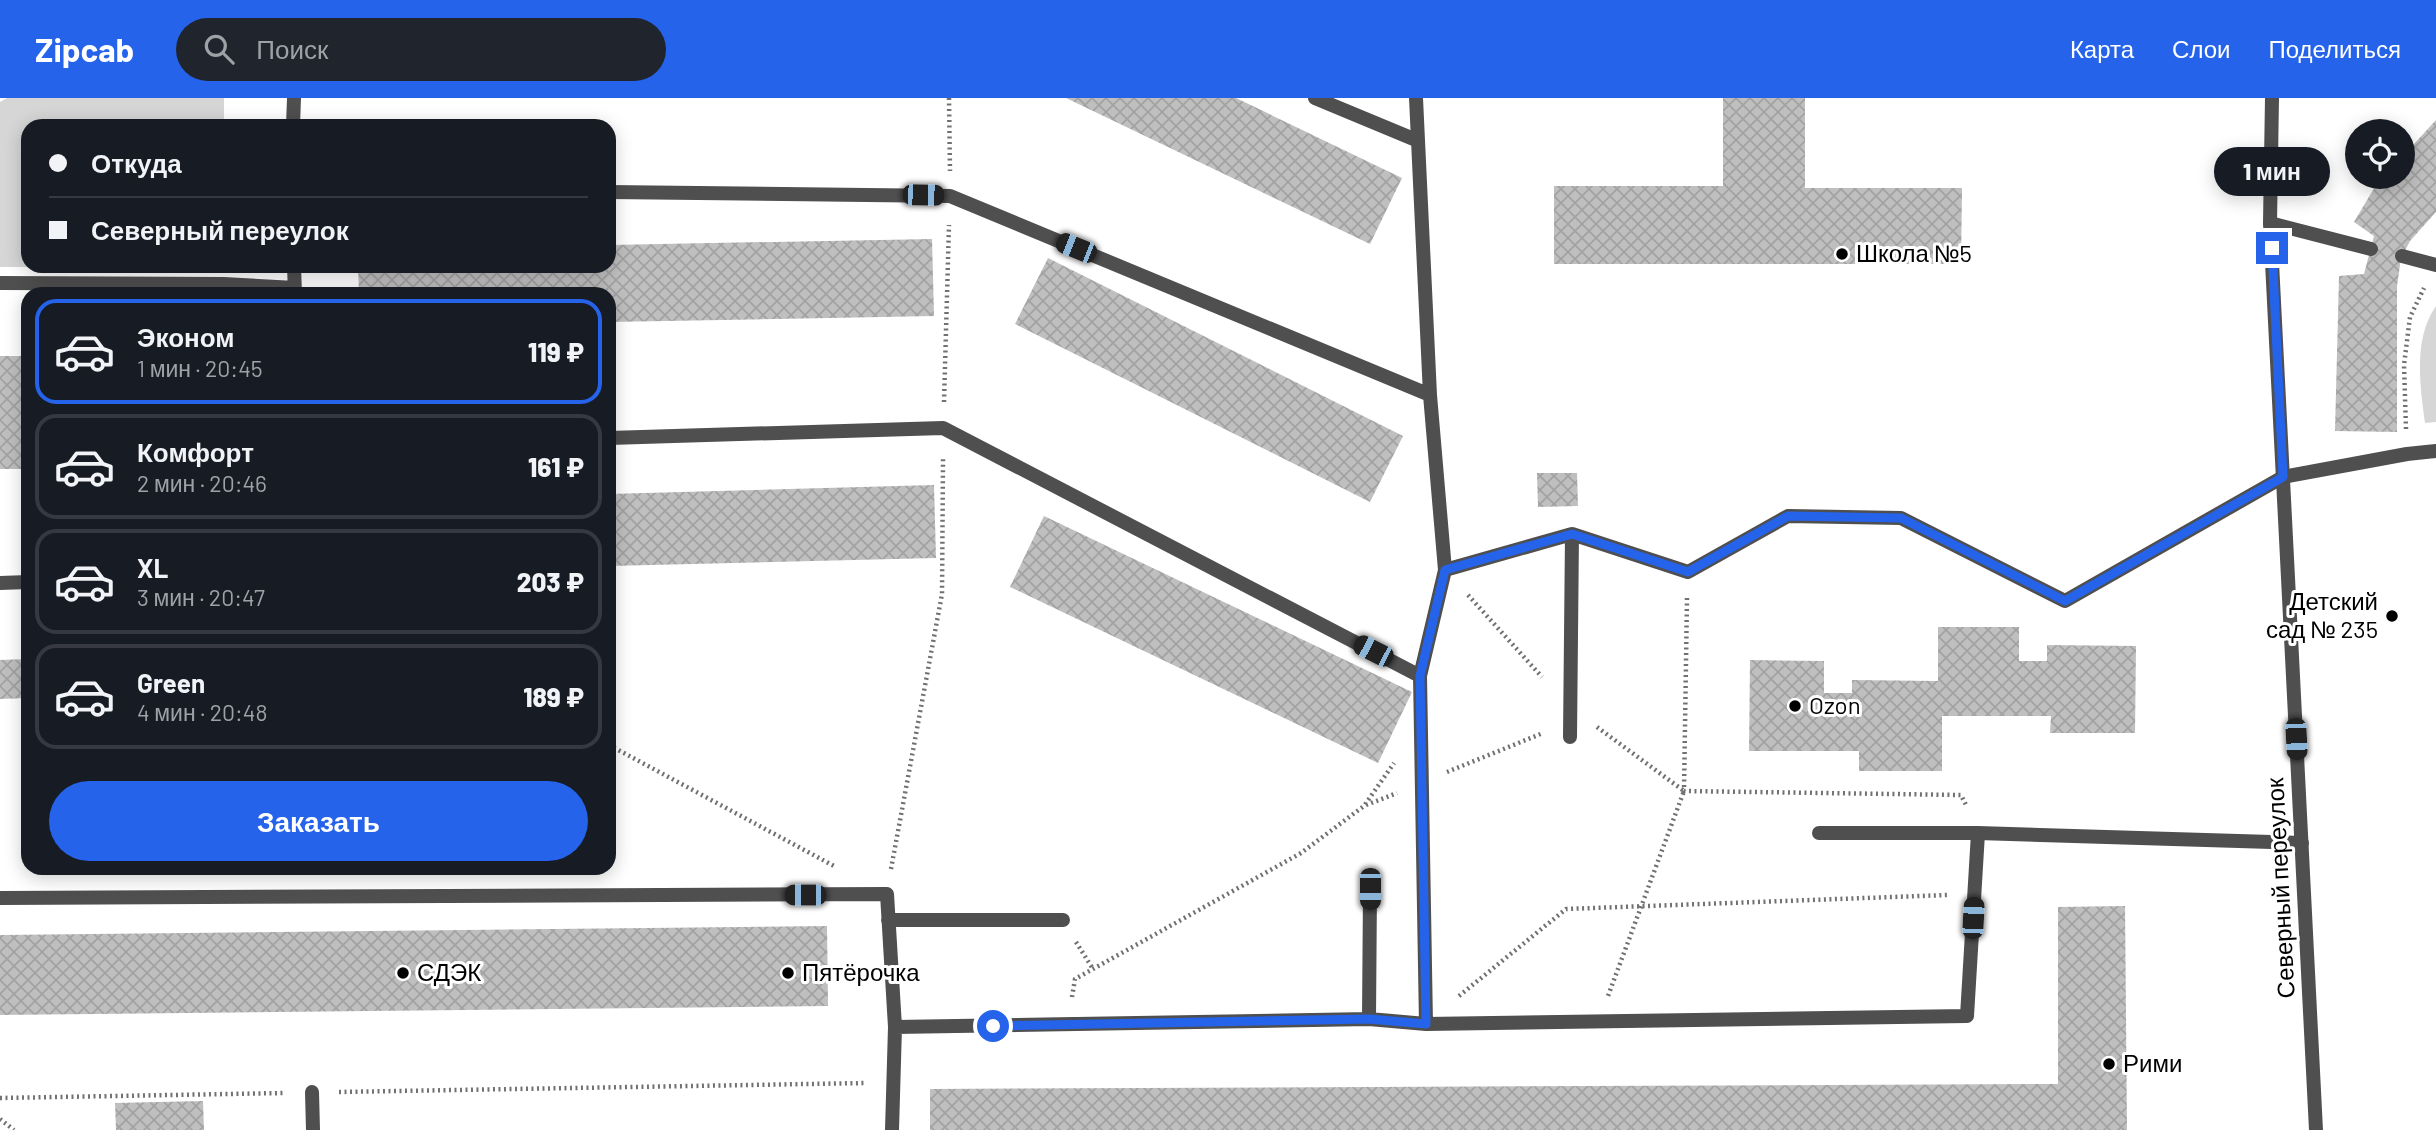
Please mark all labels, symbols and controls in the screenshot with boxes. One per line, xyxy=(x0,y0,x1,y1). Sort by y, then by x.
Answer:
search box xyxy=(176,18,666,81)
text: Zipcab xyxy=(35,29,134,69)
icon: search xyxy=(200,30,238,68)
text: Поиск xyxy=(256,33,328,64)
text: Карта xyxy=(2070,34,2134,63)
text: Слои xyxy=(2172,34,2230,63)
text: Поделиться xyxy=(2268,34,2401,63)
map controls xyxy=(2345,119,2415,189)
button: locate xyxy=(2345,119,2415,189)
callout: 1 мин xyxy=(2214,146,2330,195)
text: Откуда xyxy=(91,147,182,178)
text: 1 мин xyxy=(2243,157,2301,185)
car xyxy=(902,184,945,206)
text: Северный переулок xyxy=(91,214,349,245)
car xyxy=(1053,230,1100,266)
route end xyxy=(2256,232,2288,264)
place label: Школа №5 xyxy=(1856,238,1972,267)
marker: Школа №5 xyxy=(1834,246,1850,262)
icon: car xyxy=(53,320,116,383)
text: Эконом xyxy=(137,321,235,352)
text: 119 ₽ xyxy=(528,336,584,367)
text: 1 мин · 20:45 xyxy=(137,354,263,382)
icon: car xyxy=(53,435,116,498)
text: Комфорт xyxy=(137,436,254,467)
text: 161 ₽ xyxy=(528,451,584,482)
text: 2 мин · 20:46 xyxy=(137,469,267,497)
icon: car xyxy=(53,550,116,613)
text: XL xyxy=(137,552,168,583)
text: 203 ₽ xyxy=(517,566,584,597)
text: 3 мин · 20:47 xyxy=(137,583,265,611)
place label: Детский сад № 235 xyxy=(2266,586,2378,643)
marker: Детский сад № 235 xyxy=(2384,608,2400,624)
car xyxy=(1350,632,1397,670)
icon: car xyxy=(53,665,116,728)
text: Green xyxy=(137,667,205,698)
text: 189 ₽ xyxy=(523,681,584,712)
place label: Ozon xyxy=(1809,690,1861,719)
text: 4 мин · 20:48 xyxy=(137,698,267,726)
marker: Ozon xyxy=(1787,698,1803,714)
car xyxy=(2285,717,2308,761)
street label: Северный переулок xyxy=(2259,777,2300,999)
button: Заказать xyxy=(49,781,588,861)
car xyxy=(1360,868,1381,910)
car xyxy=(785,885,827,906)
car xyxy=(1962,896,1985,940)
place label: СДЭК xyxy=(417,957,481,986)
place label: Пятёрочка xyxy=(802,957,920,986)
marker: СДЭК xyxy=(395,965,411,981)
marker: Пятёрочка xyxy=(780,965,796,981)
route start xyxy=(977,1010,1009,1042)
place label: Рими xyxy=(2123,1048,2182,1077)
marker: Рими xyxy=(2101,1056,2117,1072)

